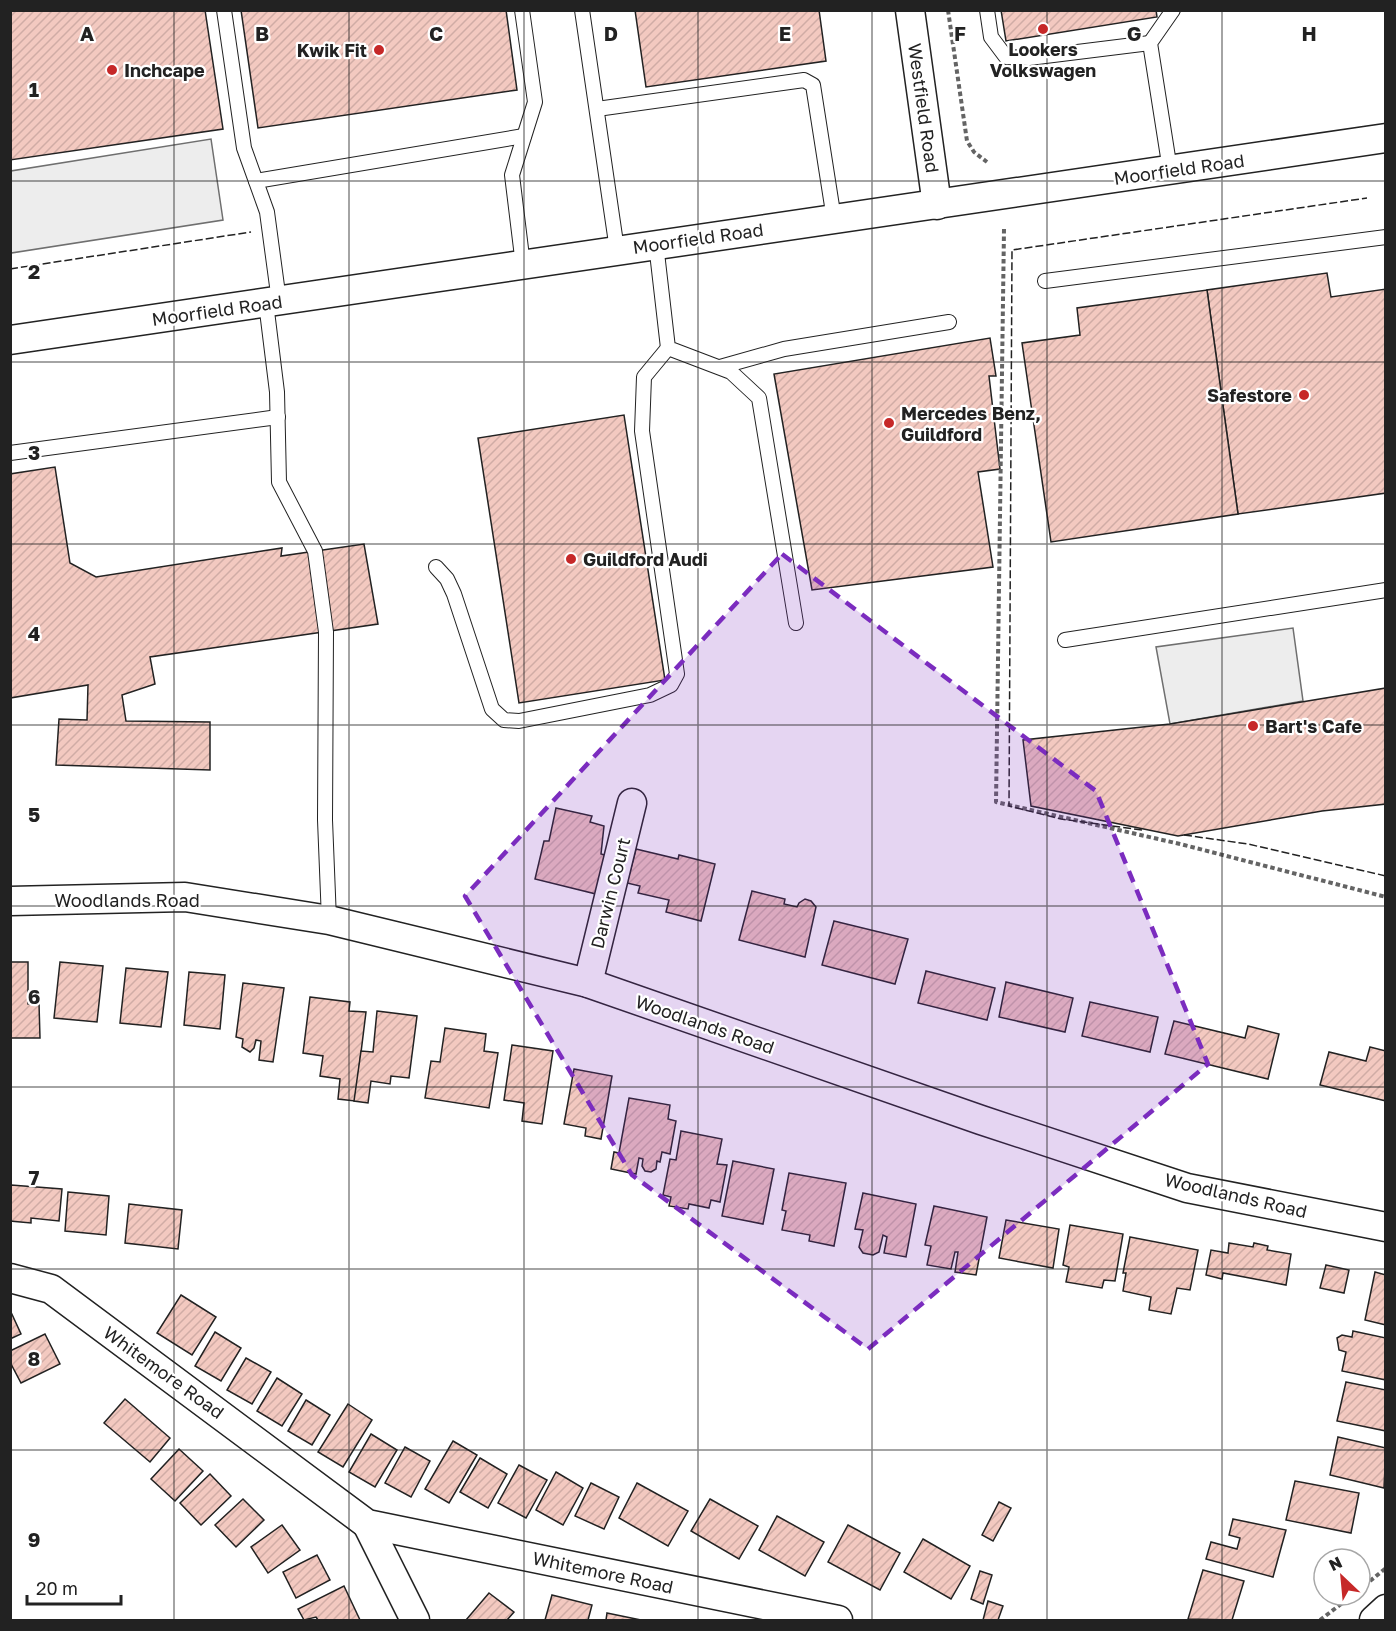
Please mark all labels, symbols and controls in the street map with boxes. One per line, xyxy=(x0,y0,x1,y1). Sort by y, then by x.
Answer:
text: A xyxy=(80,21,94,45)
text: B xyxy=(255,21,269,45)
text: C xyxy=(429,21,443,45)
text: D xyxy=(604,21,618,45)
text: E xyxy=(779,21,791,45)
text: F xyxy=(954,21,966,45)
text: G xyxy=(1127,21,1141,45)
text: H xyxy=(1301,21,1317,45)
marker: Lookers Volkswagen xyxy=(1036,22,1050,36)
place label: Lookers Volkswagen xyxy=(990,38,1096,81)
place label: Kwik Fit xyxy=(297,39,367,61)
street label: Westfield Road xyxy=(904,42,944,174)
marker: Kwik Fit xyxy=(372,43,386,57)
place label: Inchcape xyxy=(124,59,205,81)
marker: Inchcape xyxy=(105,63,119,77)
text: 1 xyxy=(29,77,39,101)
street label: Moorfield Road xyxy=(1112,149,1246,189)
street label: Moorfield Road xyxy=(631,218,765,258)
text: 2 xyxy=(28,259,40,283)
street label: Moorfield Road xyxy=(150,290,284,330)
place label: Safestore xyxy=(1207,384,1292,406)
marker: Safestore xyxy=(1297,388,1311,402)
place label: Mercedes Benz, Guildford xyxy=(901,402,1041,445)
marker: Mercedes Benz, Guildford xyxy=(882,416,896,430)
text: 3 xyxy=(28,440,40,464)
place label: Guildford Audi xyxy=(583,548,708,570)
marker: Guildford Audi xyxy=(564,552,578,566)
text: 4 xyxy=(28,621,40,645)
place label: Bart's Cafe xyxy=(1265,715,1362,737)
marker: Bart's Cafe xyxy=(1246,719,1260,733)
text: 5 xyxy=(28,802,40,826)
street label: Darwin Court xyxy=(586,835,634,951)
street label: Woodlands Road xyxy=(54,889,200,911)
text: 6 xyxy=(28,984,40,1008)
street label: Woodlands Road xyxy=(633,990,777,1058)
text: 7 xyxy=(29,1165,40,1189)
street label: Woodlands Road xyxy=(1163,1168,1309,1222)
street label: Whitemore Road xyxy=(100,1321,228,1423)
text: 8 xyxy=(28,1346,40,1370)
text: 9 xyxy=(28,1527,40,1551)
street label: Whitemore Road xyxy=(531,1546,675,1598)
north arrow xyxy=(1312,1547,1372,1607)
text: N xyxy=(1326,1552,1345,1575)
scale bar xyxy=(27,1568,122,1606)
text: 20 m xyxy=(36,1577,78,1599)

